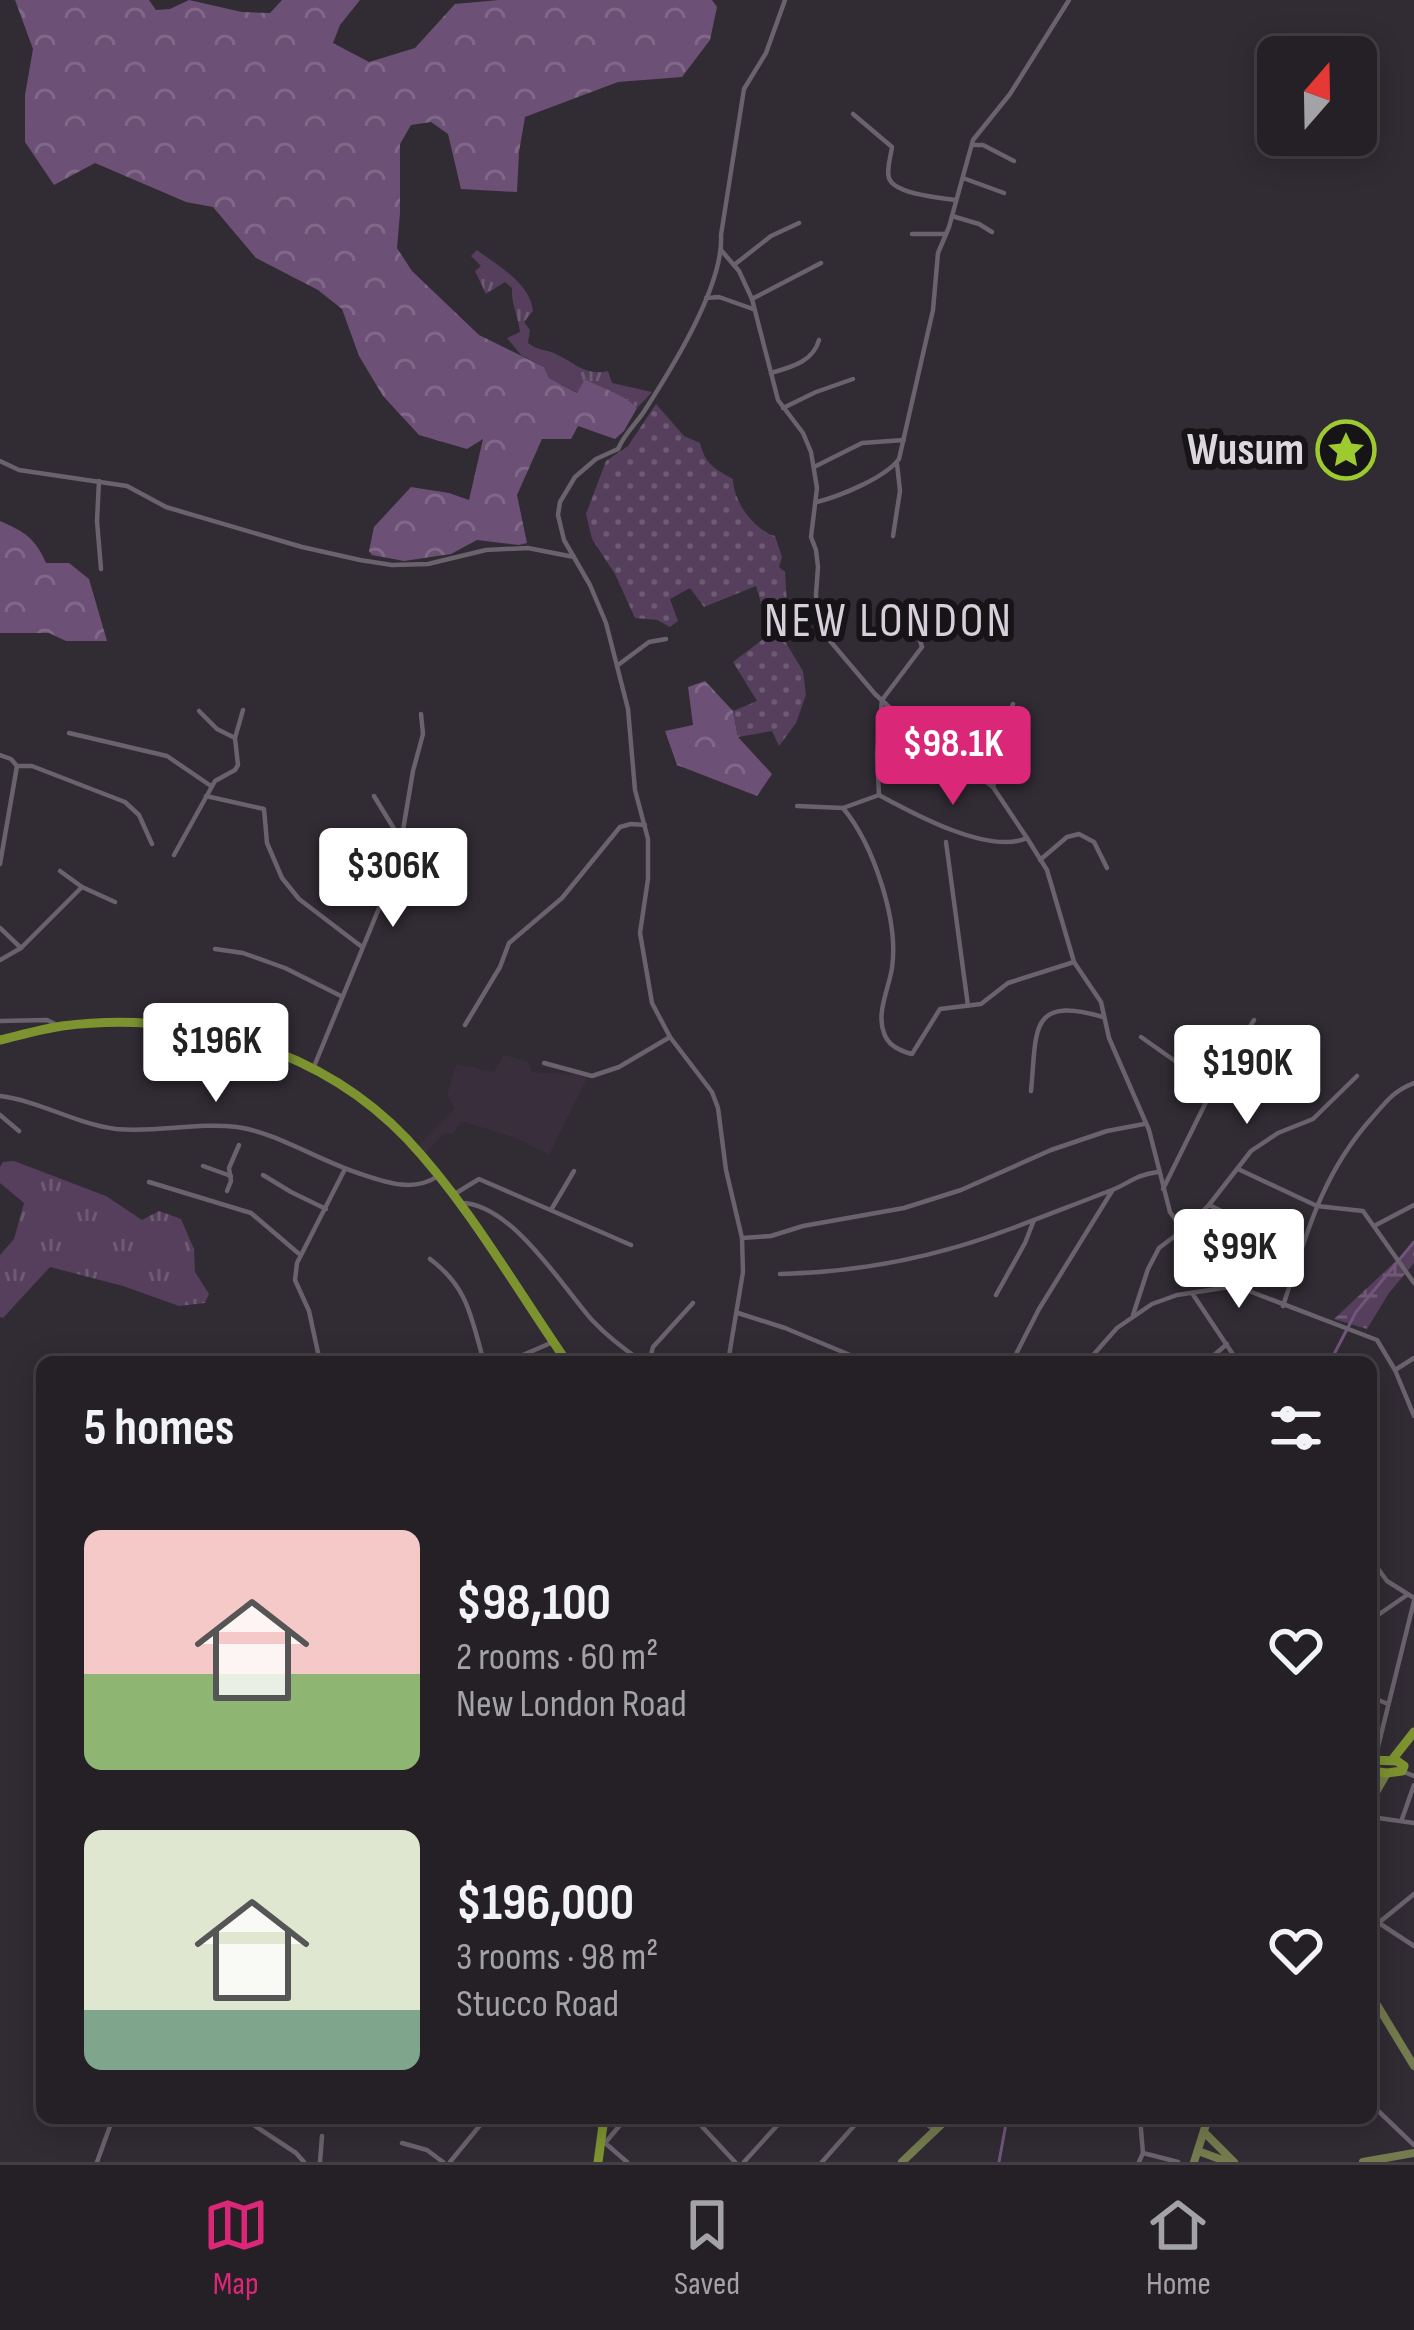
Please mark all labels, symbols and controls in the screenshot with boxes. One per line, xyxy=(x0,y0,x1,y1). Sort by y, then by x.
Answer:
north arrow xyxy=(1257,36,1377,156)
map controls xyxy=(1257,36,1377,156)
place icon: Wusum xyxy=(1315,419,1377,481)
place label: Wusum xyxy=(1187,423,1304,478)
district label: NEW LONDON xyxy=(764,593,1014,650)
pin: $98.1K xyxy=(855,706,1051,808)
text: $98.1K xyxy=(903,721,1003,768)
pin: $306K xyxy=(309,828,477,930)
text: $306K xyxy=(346,843,440,890)
pin: $196K xyxy=(132,1003,300,1105)
text: $196K xyxy=(170,1018,262,1065)
pin: $190K xyxy=(1163,1025,1331,1127)
text: $190K xyxy=(1201,1040,1293,1087)
pin: $99K xyxy=(1168,1209,1310,1311)
text: $99K xyxy=(1201,1224,1277,1271)
icon: filters xyxy=(1263,1395,1329,1461)
text: 5 homes xyxy=(84,1398,234,1459)
text: $98,100 xyxy=(456,1573,611,1634)
icon: home xyxy=(180,1578,324,1722)
icon: heart xyxy=(1263,1617,1329,1683)
text: 2 rooms · 60 m² xyxy=(456,1634,658,1681)
text: New London Road xyxy=(456,1681,687,1728)
text: $196,000 xyxy=(456,1873,634,1934)
icon: home xyxy=(180,1878,324,2022)
icon: heart xyxy=(1263,1917,1329,1983)
text: 3 rooms · 98 m² xyxy=(456,1934,658,1981)
text: Stucco Road xyxy=(456,1981,619,2028)
tab: Map xyxy=(203,2192,269,2304)
tab: Saved xyxy=(674,2192,740,2304)
tab: Home xyxy=(1145,2192,1211,2304)

